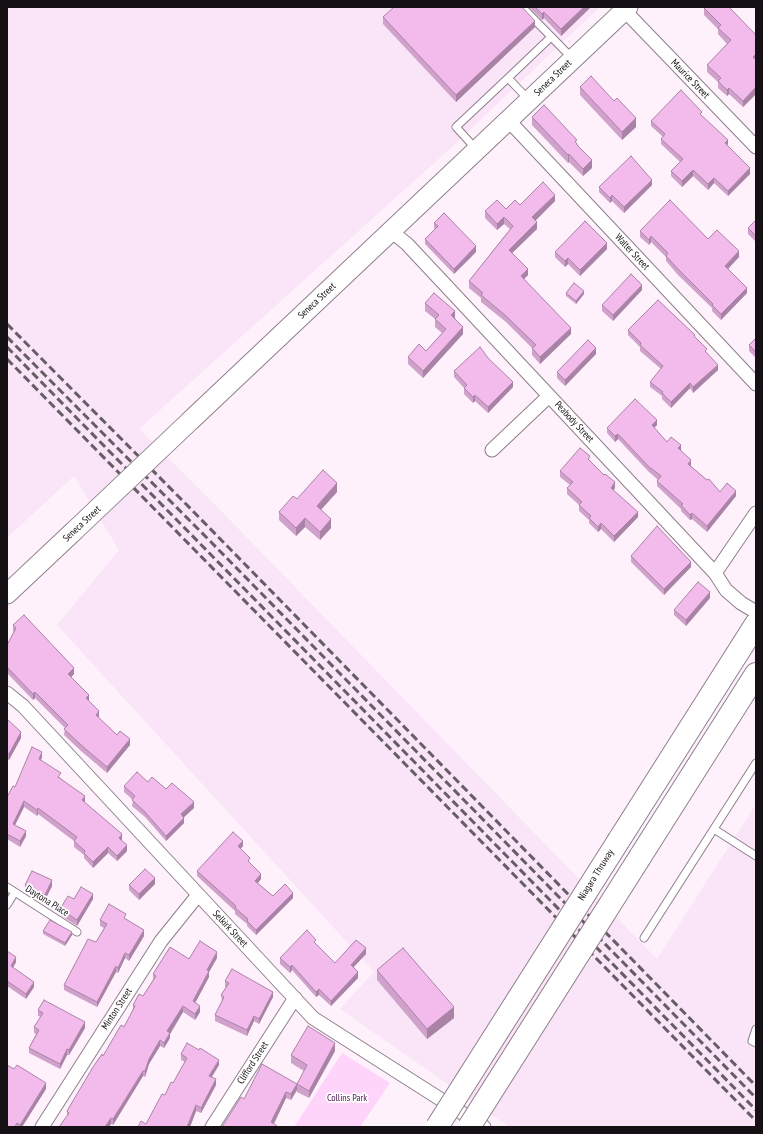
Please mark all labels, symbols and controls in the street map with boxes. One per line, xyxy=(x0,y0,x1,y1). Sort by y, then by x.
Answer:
street label: Seneca Street xyxy=(532,57,574,99)
street label: Maurice Street xyxy=(668,57,712,101)
street label: Walter Street xyxy=(612,231,652,273)
street label: Seneca Street xyxy=(296,281,338,321)
street label: Peabody Street xyxy=(552,399,596,445)
street label: Seneca Street xyxy=(61,504,103,544)
street label: Niagara Thruway xyxy=(575,847,617,903)
street label: Daytona Place xyxy=(23,883,71,919)
street label: Selkirk Street xyxy=(210,908,250,950)
street label: Minton Street xyxy=(99,986,135,1032)
street label: Clifford Street xyxy=(235,1039,271,1087)
park label: Collins Park xyxy=(327,1092,367,1104)

